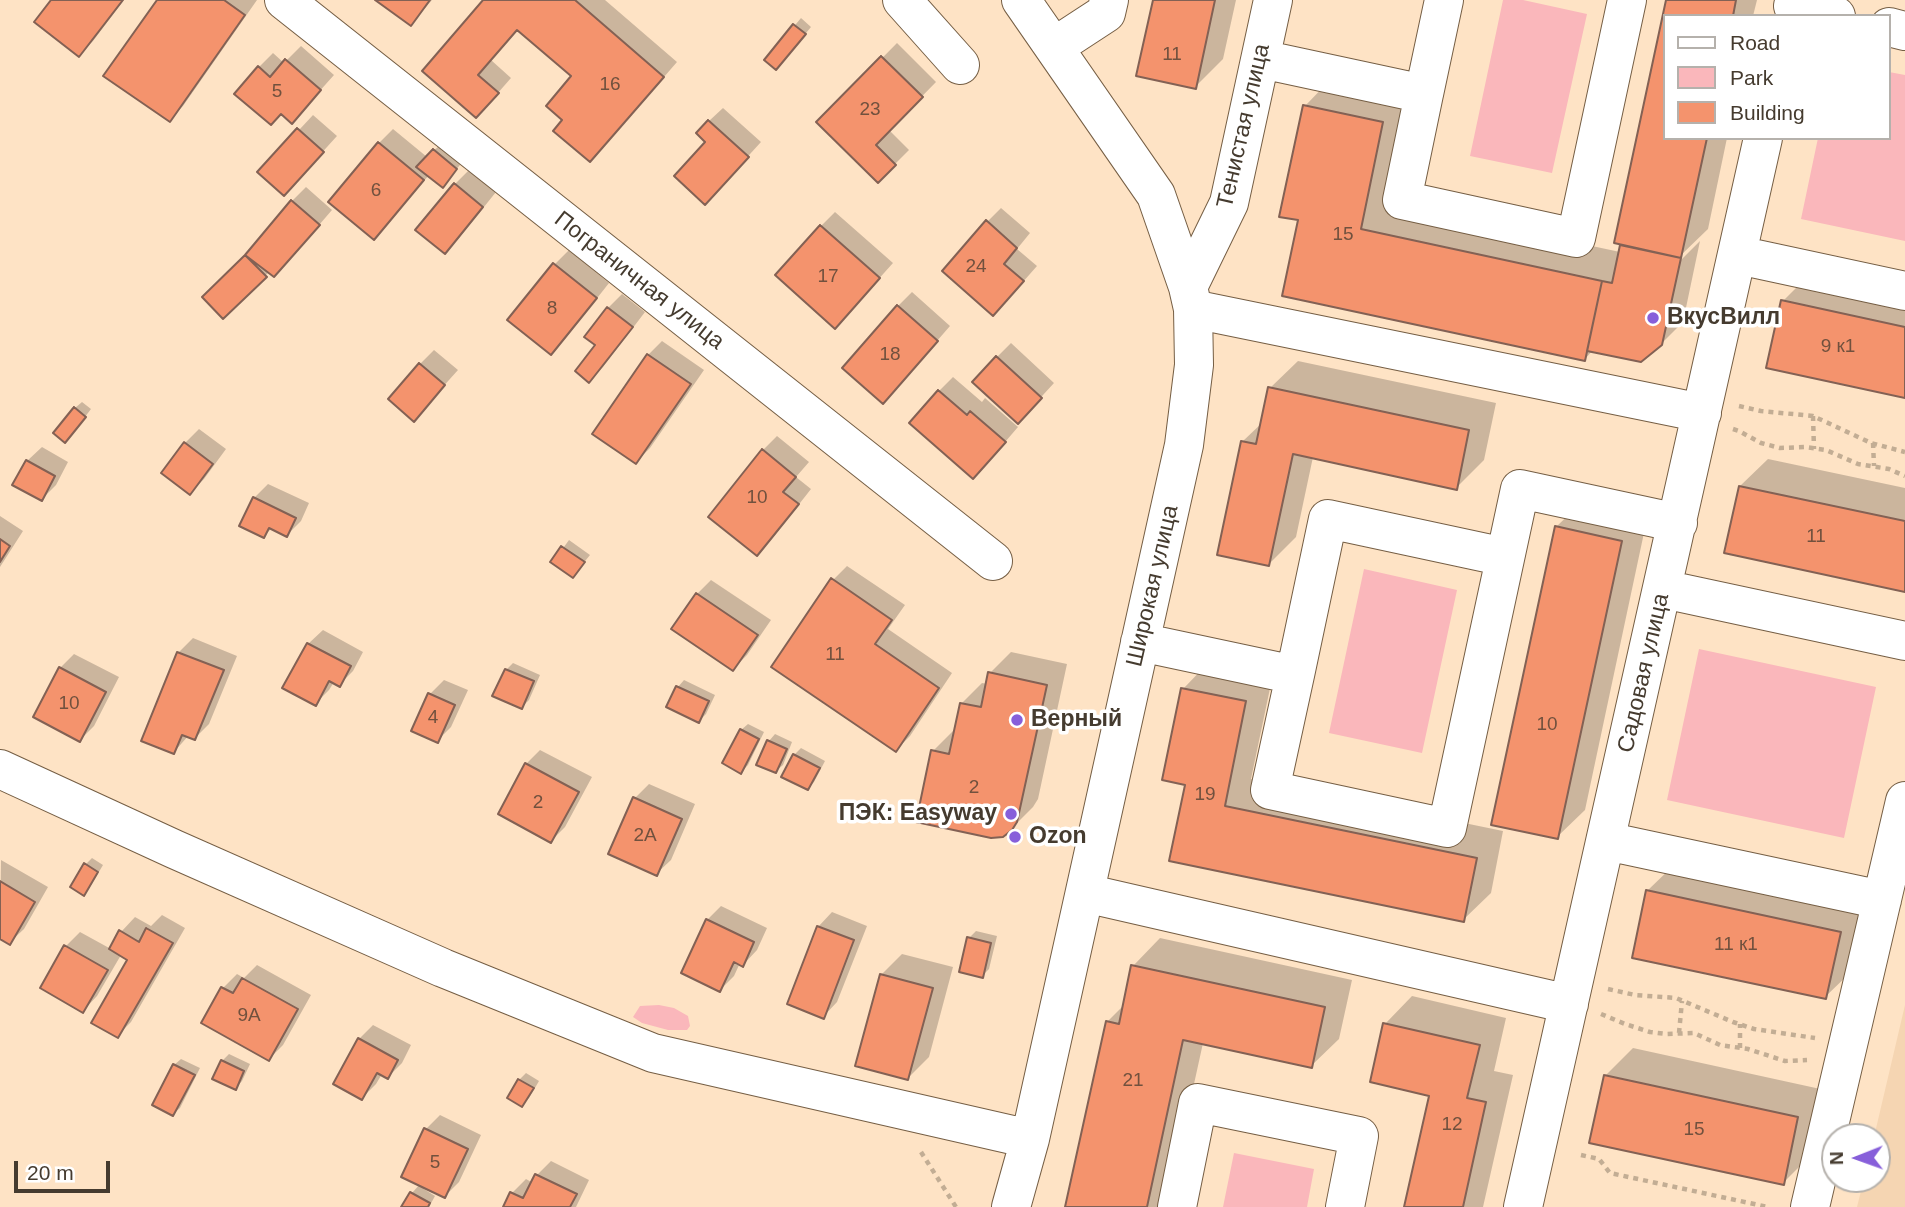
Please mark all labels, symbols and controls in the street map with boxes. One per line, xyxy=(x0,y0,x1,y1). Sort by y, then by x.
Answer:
legend xyxy=(1664,14,1891,140)
text: Road xyxy=(1730,31,1780,54)
street label: Тенистая улица xyxy=(1212,41,1276,211)
house number: 11 xyxy=(1162,44,1182,66)
text: Park xyxy=(1730,66,1773,89)
house number: 16 xyxy=(599,74,621,96)
house number: 5 xyxy=(272,81,282,103)
house number: 23 xyxy=(859,99,881,121)
text: Building xyxy=(1730,101,1805,124)
house number: 6 xyxy=(371,180,381,202)
street label: Пограничная улица xyxy=(548,206,730,356)
house number: 15 xyxy=(1332,224,1354,246)
house number: 24 xyxy=(965,256,987,278)
house number: 17 xyxy=(817,266,839,288)
house number: 8 xyxy=(547,298,557,320)
place label: ВкусВилл xyxy=(1667,304,1780,332)
marker: ВкусВилл xyxy=(1645,310,1661,326)
house number: 9 к1 xyxy=(1821,336,1855,358)
house number: 18 xyxy=(879,344,901,366)
house number: 10 xyxy=(746,487,768,509)
street label: Широкая улица xyxy=(1121,503,1185,669)
house number: 11 xyxy=(1806,526,1826,548)
street label: Садовая улица xyxy=(1612,591,1676,755)
house number: 11 xyxy=(825,644,845,666)
house number: 10 xyxy=(58,693,80,715)
place label: Верный xyxy=(1031,706,1122,734)
house number: 4 xyxy=(428,707,438,729)
marker: Верный xyxy=(1009,712,1025,728)
house number: 10 xyxy=(1536,714,1558,736)
house number: 2 xyxy=(969,777,979,799)
house number: 19 xyxy=(1194,784,1216,806)
house number: 2 xyxy=(533,792,543,814)
place label: ПЭК: Easyway xyxy=(839,800,997,828)
marker: ПЭК: Easyway xyxy=(1003,806,1019,822)
place label: Ozon xyxy=(1029,823,1086,851)
house number: 2А xyxy=(633,825,657,847)
marker: Ozon xyxy=(1007,829,1023,845)
house number: 11 к1 xyxy=(1714,934,1758,956)
house number: 9А xyxy=(237,1005,261,1027)
house number: 21 xyxy=(1122,1070,1144,1092)
house number: 12 xyxy=(1441,1114,1463,1136)
house number: 15 xyxy=(1683,1119,1705,1141)
north arrow xyxy=(1821,1123,1891,1193)
scale bar xyxy=(18,1148,114,1192)
text: N xyxy=(1826,1151,1847,1165)
house number: 5 xyxy=(430,1152,440,1174)
text: 20 m xyxy=(27,1161,74,1184)

